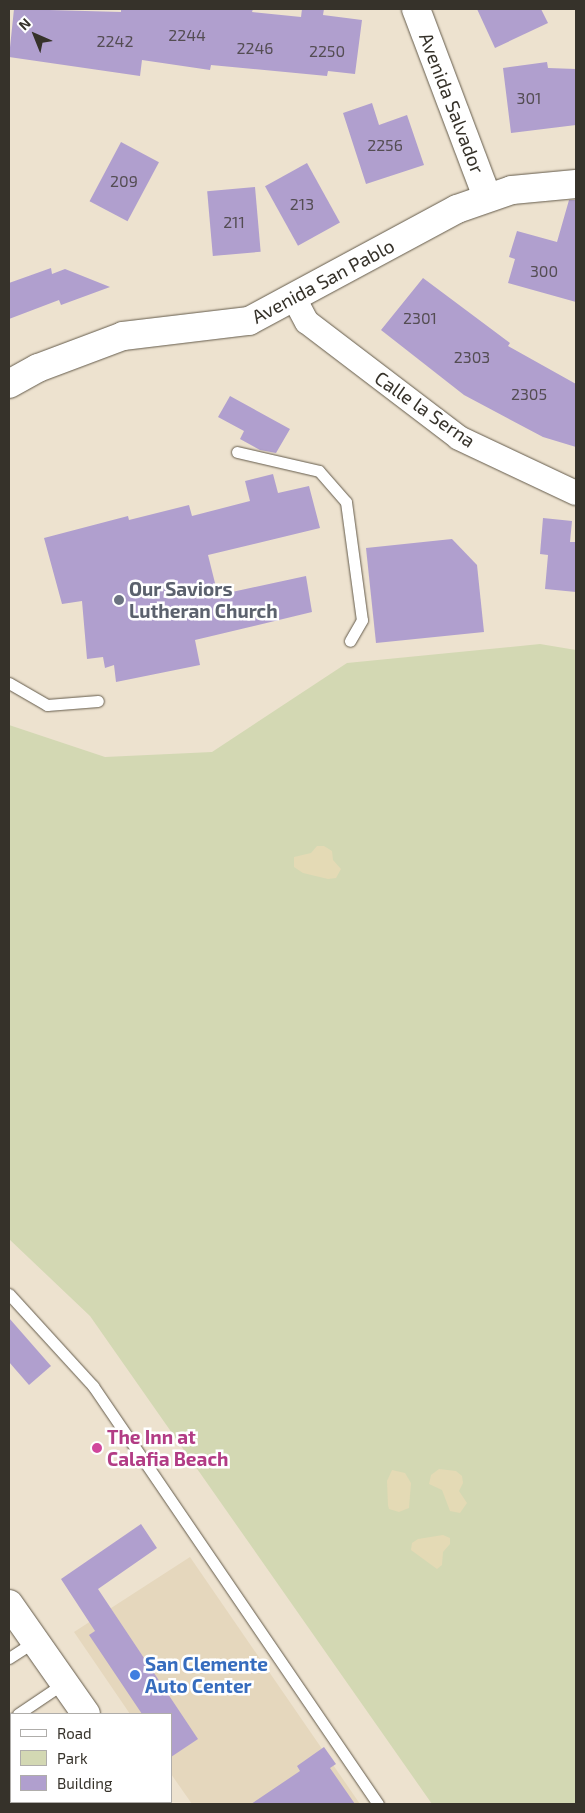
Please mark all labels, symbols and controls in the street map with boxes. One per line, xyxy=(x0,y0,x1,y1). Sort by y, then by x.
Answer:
north arrow xyxy=(10,10,60,60)
text: N xyxy=(15,14,34,33)
house number: 2244 xyxy=(168,25,206,45)
street label: Avenida Salvador xyxy=(415,29,489,177)
house number: 2242 xyxy=(97,31,133,51)
house number: 2246 xyxy=(237,38,273,58)
house number: 2250 xyxy=(309,41,345,61)
house number: 301 xyxy=(517,88,541,108)
house number: 2256 xyxy=(367,135,403,155)
house number: 209 xyxy=(110,171,138,191)
house number: 213 xyxy=(290,194,314,214)
house number: 211 xyxy=(223,212,245,232)
street label: Avenida San Pablo xyxy=(248,234,398,328)
house number: 300 xyxy=(530,261,558,281)
house number: 2301 xyxy=(403,308,437,328)
house number: 2303 xyxy=(454,347,490,367)
street label: Calle la Serna xyxy=(370,366,480,452)
house number: 2305 xyxy=(511,384,547,404)
place label: Our Saviors Lutheran Church xyxy=(129,578,278,622)
marker: Our Saviors Lutheran Church xyxy=(113,594,125,606)
place label: The Inn at Calafia Beach xyxy=(107,1426,228,1470)
marker: The Inn at Calafia Beach xyxy=(91,1442,103,1454)
place label: San Clemente Auto Center xyxy=(145,1653,268,1697)
marker: San Clemente Auto Center xyxy=(129,1669,141,1681)
legend xyxy=(10,1713,172,1803)
text: Road xyxy=(57,1724,92,1742)
text: Park xyxy=(57,1749,88,1767)
text: Building xyxy=(57,1774,112,1792)

